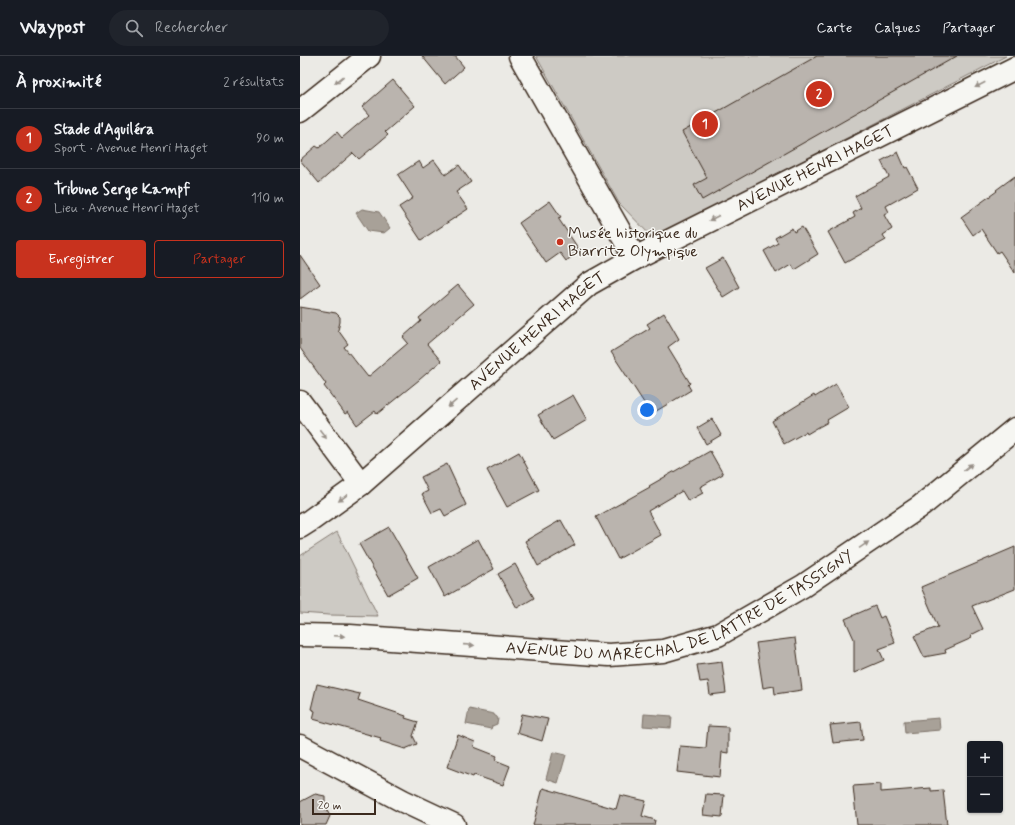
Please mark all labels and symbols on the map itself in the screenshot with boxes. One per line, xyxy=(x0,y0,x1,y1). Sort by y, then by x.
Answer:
one-way arrow xyxy=(333,76,344,85)
pin: 2 xyxy=(806,79,832,109)
one-way arrow xyxy=(974,82,986,88)
pin: 1 xyxy=(692,109,718,139)
street label: AVENUE HENRI HAGET xyxy=(733,120,897,216)
one-way arrow xyxy=(708,215,719,222)
place label: Musée historique du Biarritz Olympique xyxy=(568,223,698,262)
marker: Musée historique du Biarritz Olympique xyxy=(555,237,565,247)
street label: AVENUE HENRI HAGET xyxy=(464,267,609,395)
one-way arrow xyxy=(447,400,457,409)
your location xyxy=(637,400,657,420)
one-way arrow xyxy=(319,428,327,439)
one-way arrow xyxy=(963,463,974,472)
one-way arrow xyxy=(337,494,348,502)
one-way arrow xyxy=(859,541,869,549)
street label: AVENUE DU MARÉCHAL DE LATTRE DE TASSIGNY xyxy=(505,544,857,666)
one-way arrow xyxy=(333,633,346,639)
one-way arrow xyxy=(463,641,475,648)
scale bar xyxy=(312,797,376,816)

